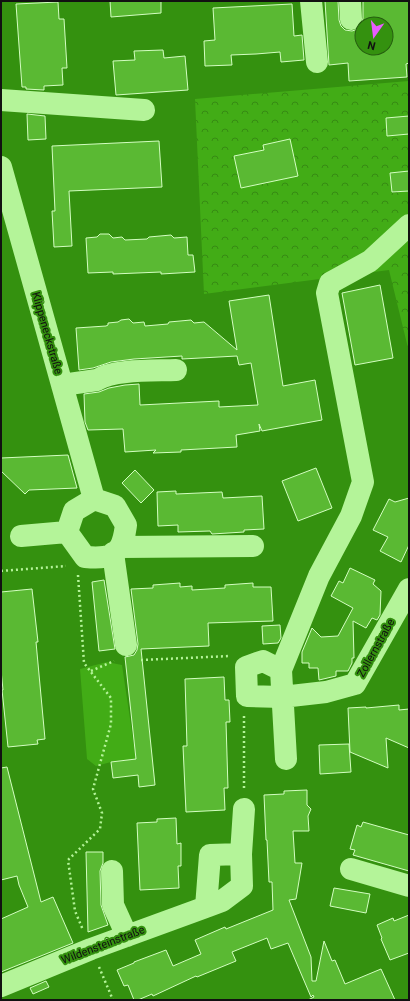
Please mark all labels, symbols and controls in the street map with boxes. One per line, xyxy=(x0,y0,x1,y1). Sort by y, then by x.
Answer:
north arrow xyxy=(354,16,394,56)
text: N xyxy=(366,38,377,52)
street label: Klippeneckstraße xyxy=(29,290,65,376)
street label: Zollernstraße xyxy=(355,616,397,680)
street label: Wildensteinstraße xyxy=(59,923,147,967)

